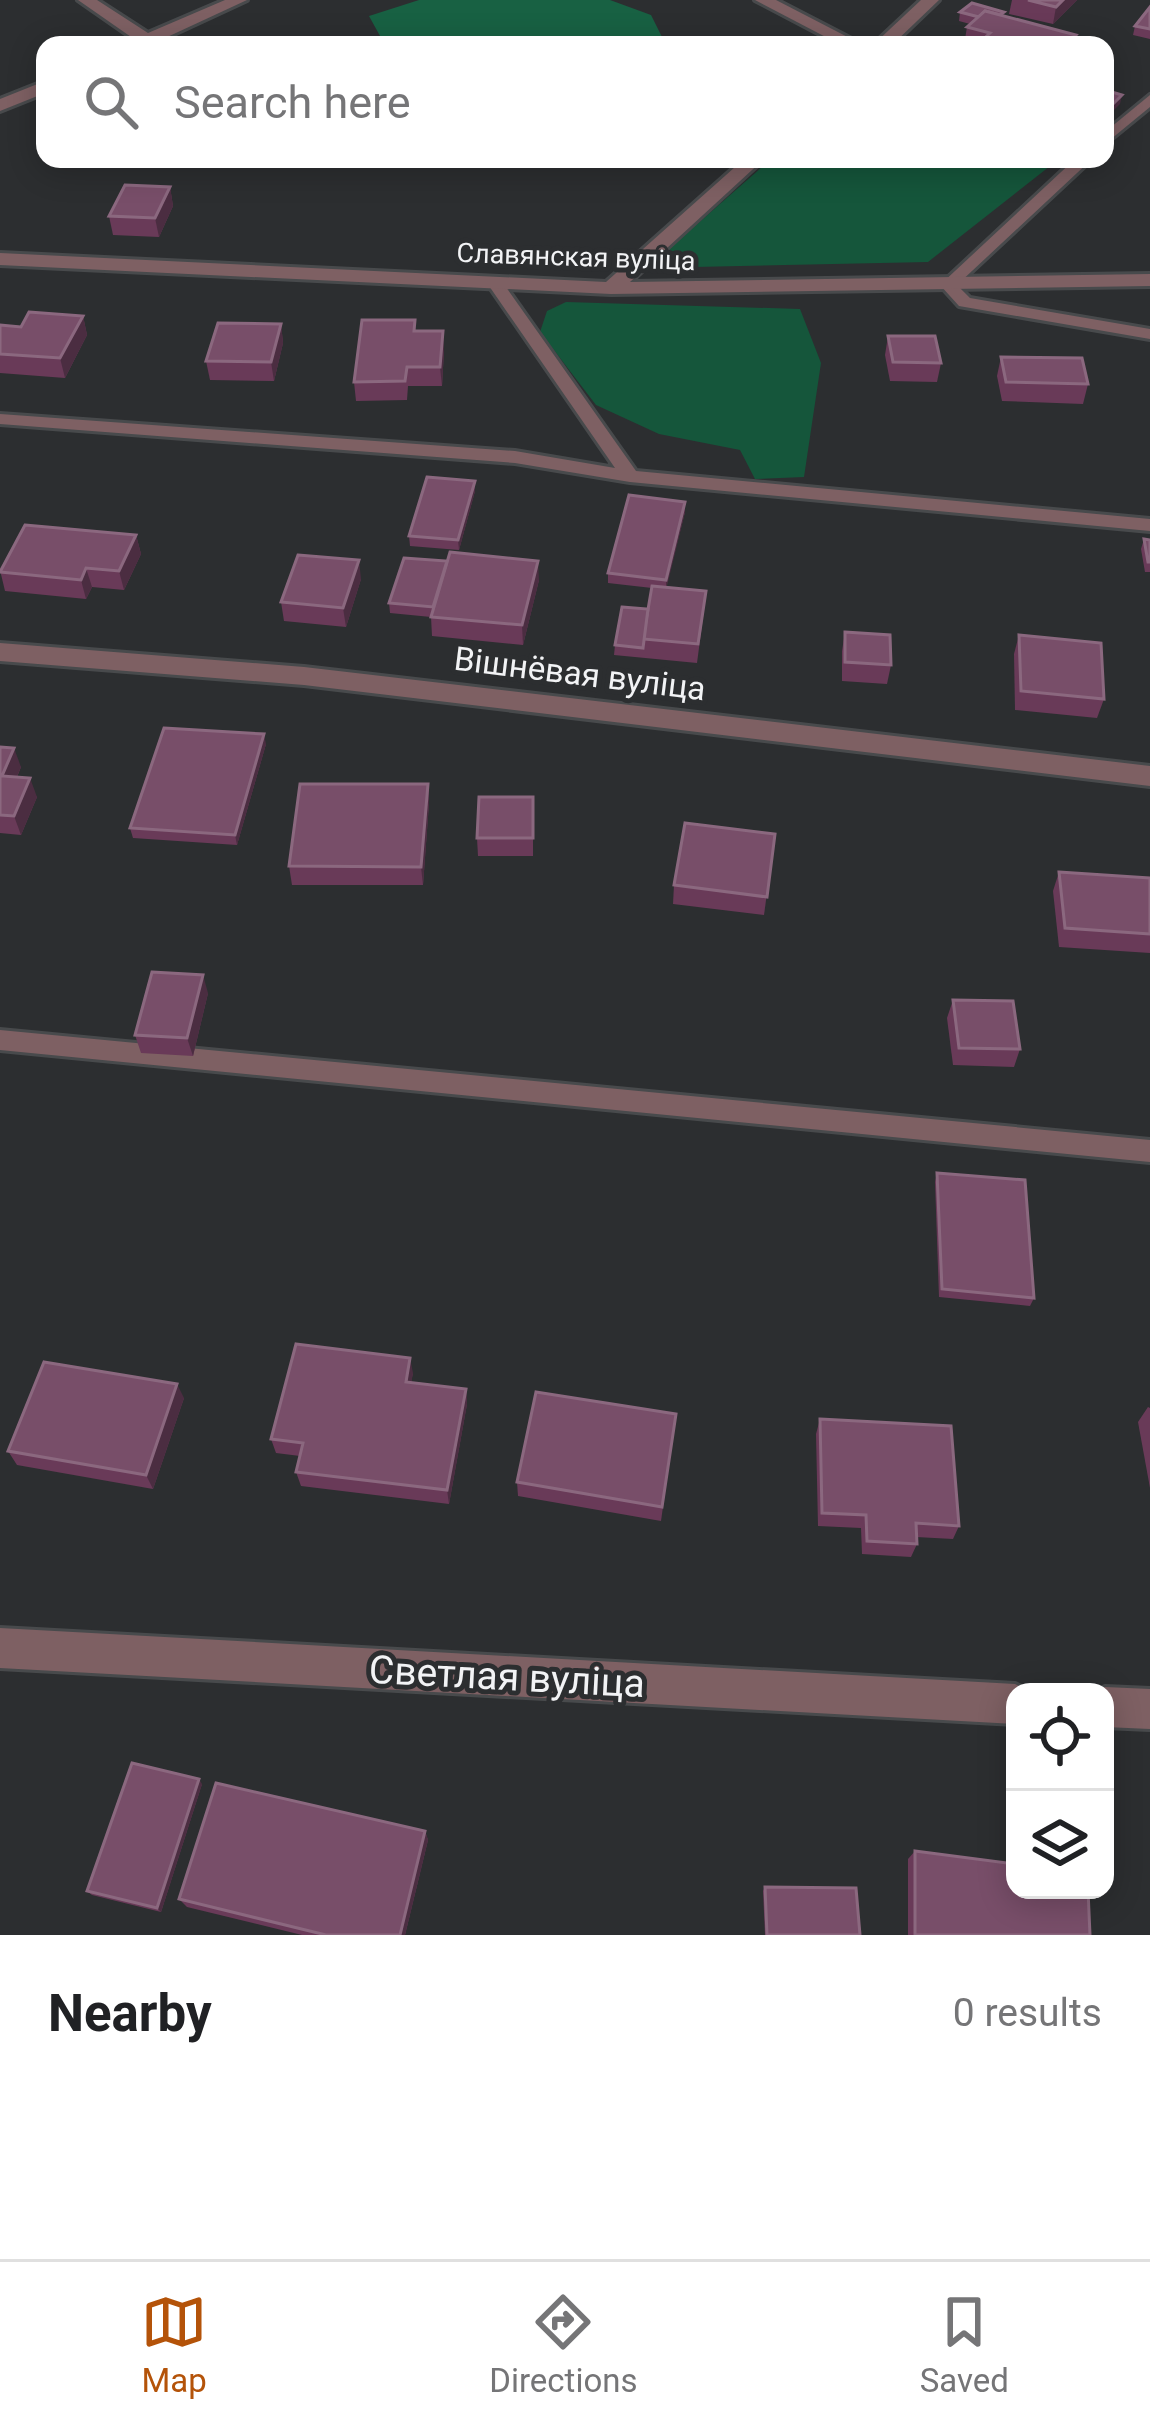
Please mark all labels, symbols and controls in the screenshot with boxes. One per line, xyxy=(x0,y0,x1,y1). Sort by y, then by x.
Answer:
search box xyxy=(36,36,1114,168)
icon: search xyxy=(78,69,144,135)
text: Search here xyxy=(174,76,411,129)
street label: Славянская вуліца xyxy=(456,237,696,277)
street label: Вішнёвая вуліца xyxy=(452,639,708,708)
street label: Светлая вуліца xyxy=(368,1647,646,1707)
map controls xyxy=(1006,1683,1114,1899)
button: locate xyxy=(1006,1683,1114,1791)
button: layers xyxy=(1006,1791,1114,1899)
text: Nearby xyxy=(48,1984,212,2043)
text: 0 results xyxy=(953,1990,1102,2036)
tab: Map xyxy=(141,2289,207,2400)
tab: Directions xyxy=(489,2289,638,2400)
tab: Saved xyxy=(920,2289,1009,2400)

